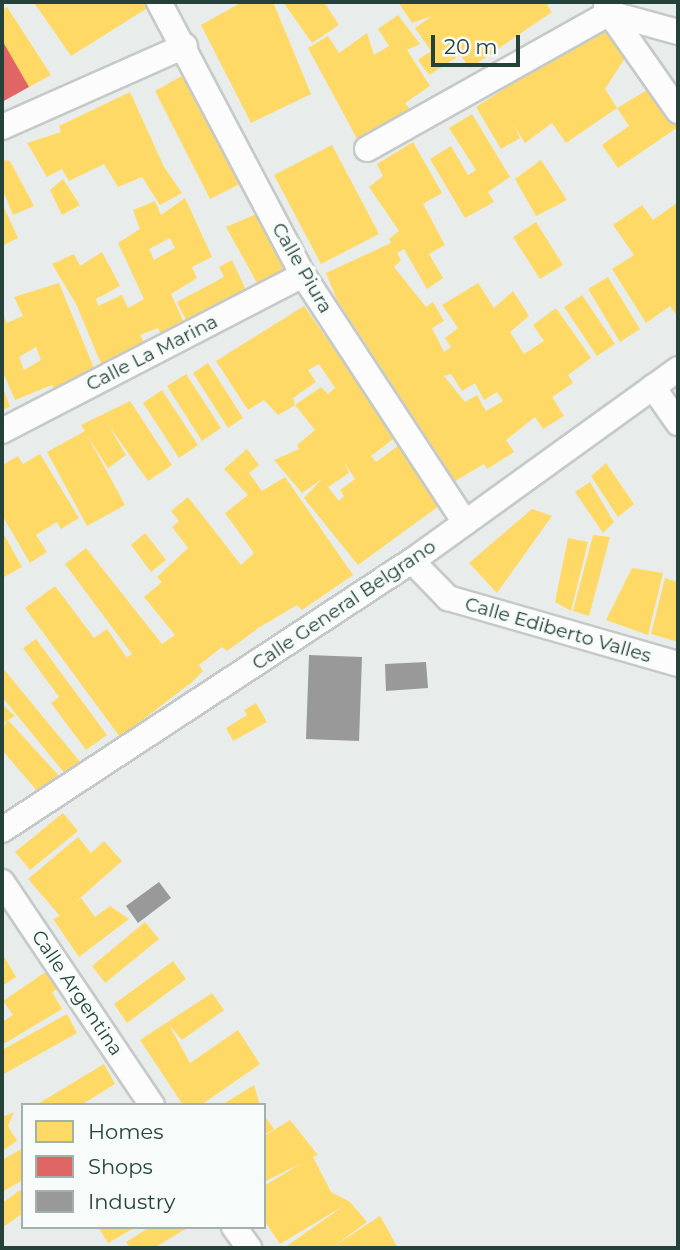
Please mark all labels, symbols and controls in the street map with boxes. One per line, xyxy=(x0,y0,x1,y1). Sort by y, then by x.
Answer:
scale bar xyxy=(435,21,524,65)
text: 20 m xyxy=(444,34,498,59)
street label: Calle Piura xyxy=(267,219,337,317)
street label: Calle La Marina xyxy=(82,310,222,396)
street label: Calle General Belgrano xyxy=(248,535,440,675)
street label: Calle Ediberto Valles xyxy=(462,592,654,668)
street label: Calle Argentina xyxy=(27,926,127,1060)
legend xyxy=(21,1103,266,1229)
text: Homes xyxy=(88,1119,163,1144)
text: Shops xyxy=(88,1154,153,1179)
text: Industry xyxy=(88,1189,175,1214)

